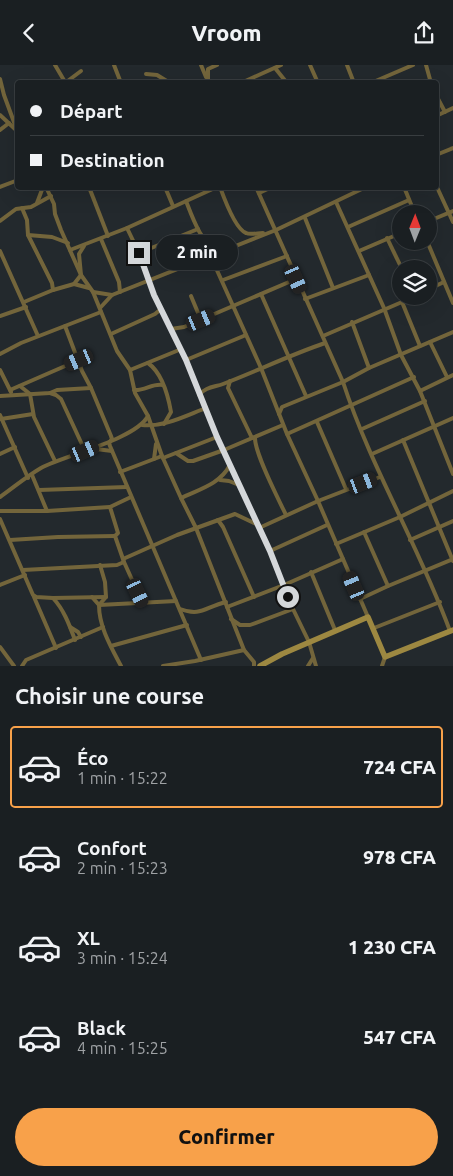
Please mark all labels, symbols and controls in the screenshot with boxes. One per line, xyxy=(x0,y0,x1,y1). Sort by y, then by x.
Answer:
icon: back xyxy=(15,19,43,47)
icon: share xyxy=(410,19,438,47)
text: Vroom xyxy=(191,20,262,45)
text: Départ xyxy=(60,100,123,122)
text: Destination xyxy=(60,149,165,171)
north arrow xyxy=(392,205,438,250)
map controls xyxy=(392,205,437,305)
callout: 2 min xyxy=(156,235,239,271)
route end xyxy=(128,242,150,264)
text: 2 min xyxy=(177,243,217,261)
button: layers xyxy=(392,260,437,305)
car xyxy=(283,262,308,296)
car xyxy=(184,307,217,333)
car xyxy=(62,347,95,373)
car xyxy=(68,438,101,464)
car xyxy=(346,471,379,495)
car xyxy=(341,569,366,603)
car xyxy=(124,576,151,610)
route start xyxy=(277,586,299,608)
text: Choisir une course xyxy=(15,683,204,708)
icon: car xyxy=(17,745,62,790)
text: Éco xyxy=(77,747,109,769)
text: 724 CFA xyxy=(363,756,436,778)
text: 1 min · 15:22 xyxy=(77,769,168,787)
icon: car xyxy=(17,835,62,880)
text: Confort xyxy=(77,837,147,859)
text: 978 CFA xyxy=(363,846,436,868)
text: 2 min · 15:23 xyxy=(77,859,168,877)
icon: car xyxy=(17,925,62,970)
text: XL xyxy=(77,927,100,949)
text: 1 230 CFA xyxy=(348,936,436,958)
text: 3 min · 15:24 xyxy=(77,949,168,967)
icon: car xyxy=(17,1015,62,1060)
text: Black xyxy=(77,1017,126,1039)
text: 547 CFA xyxy=(363,1026,436,1048)
text: 4 min · 15:25 xyxy=(77,1039,168,1057)
button: Confirmer xyxy=(15,1108,438,1166)

